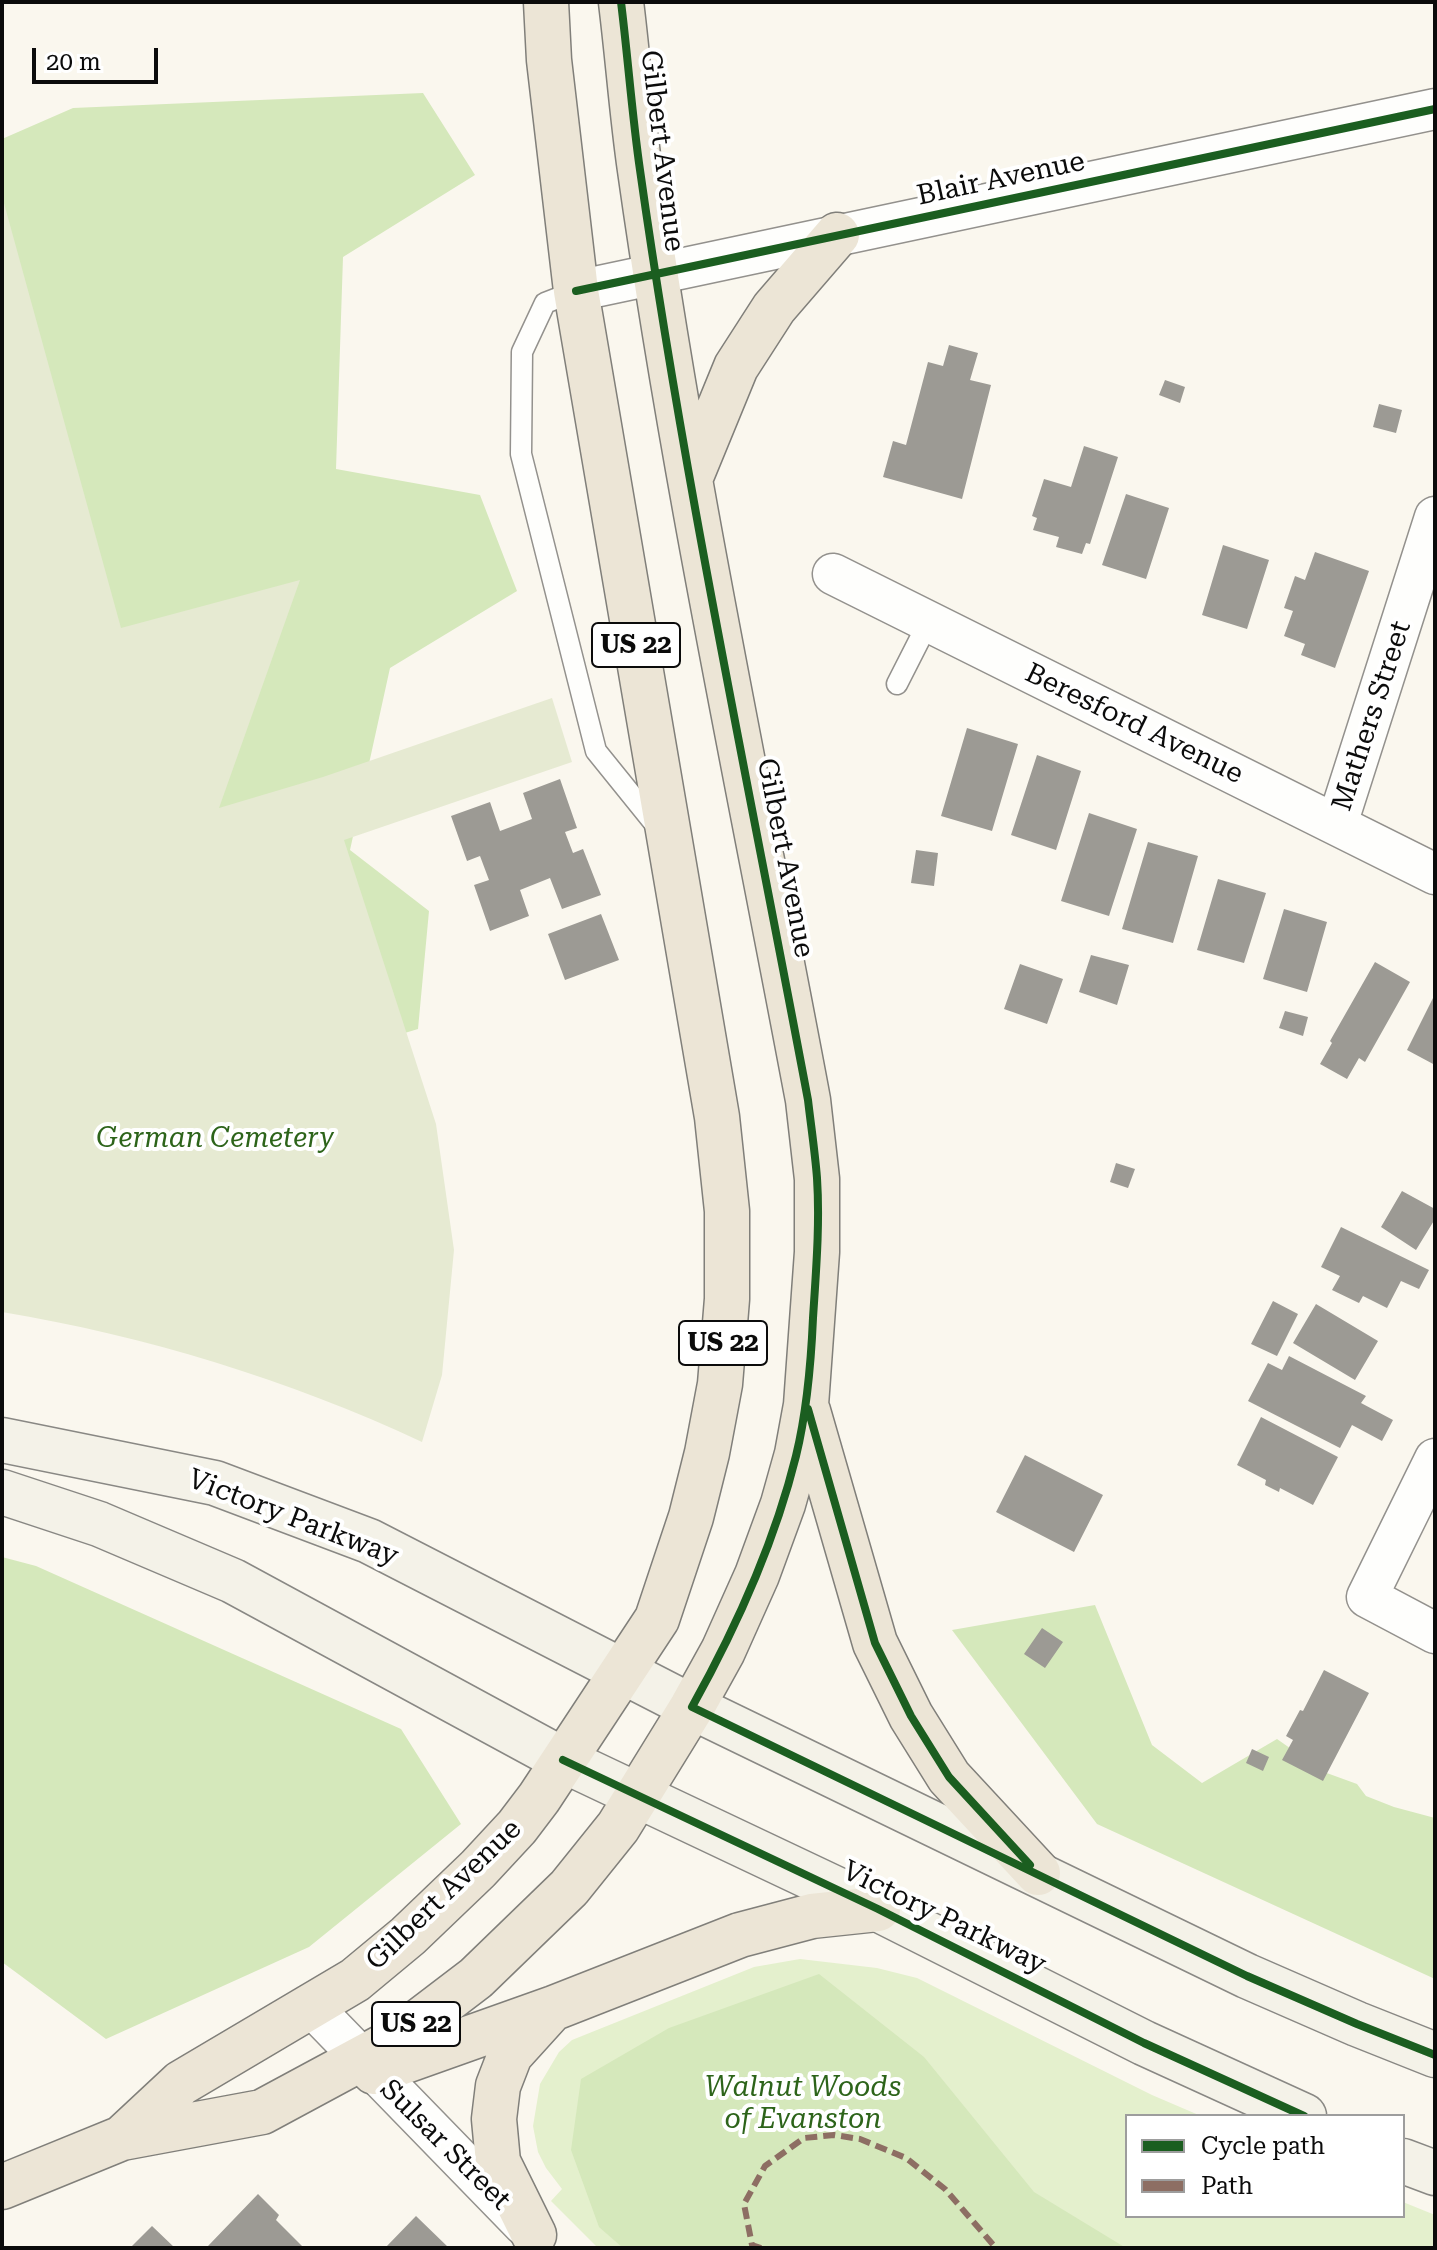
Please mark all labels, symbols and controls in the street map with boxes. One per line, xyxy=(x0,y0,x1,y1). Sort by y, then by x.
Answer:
scale bar xyxy=(36,32,162,82)
text: 20 m xyxy=(46,48,101,76)
street label: Gilbert Avenue xyxy=(633,48,691,254)
street label: Blair Avenue xyxy=(914,145,1088,213)
street label: Mathers Street xyxy=(1326,617,1418,815)
road number: US 22 xyxy=(592,623,680,667)
street label: Beresford Avenue xyxy=(1019,657,1249,791)
street label: Gilbert Avenue xyxy=(749,755,821,961)
park label: German Cemetery xyxy=(96,1122,334,1156)
road number: US 22 xyxy=(679,1321,767,1365)
street label: Victory Parkway xyxy=(183,1462,403,1574)
street label: Gilbert Avenue xyxy=(359,1813,529,1977)
street label: Victory Parkway xyxy=(837,1854,1051,1982)
road number: US 22 xyxy=(372,2002,460,2046)
park label: Walnut Woods of Evanston xyxy=(705,2071,901,2137)
street label: Sulsar Street xyxy=(373,2073,517,2217)
legend xyxy=(1125,2114,1405,2218)
text: Cycle path xyxy=(1201,2132,1325,2160)
text: Path xyxy=(1201,2172,1253,2200)

